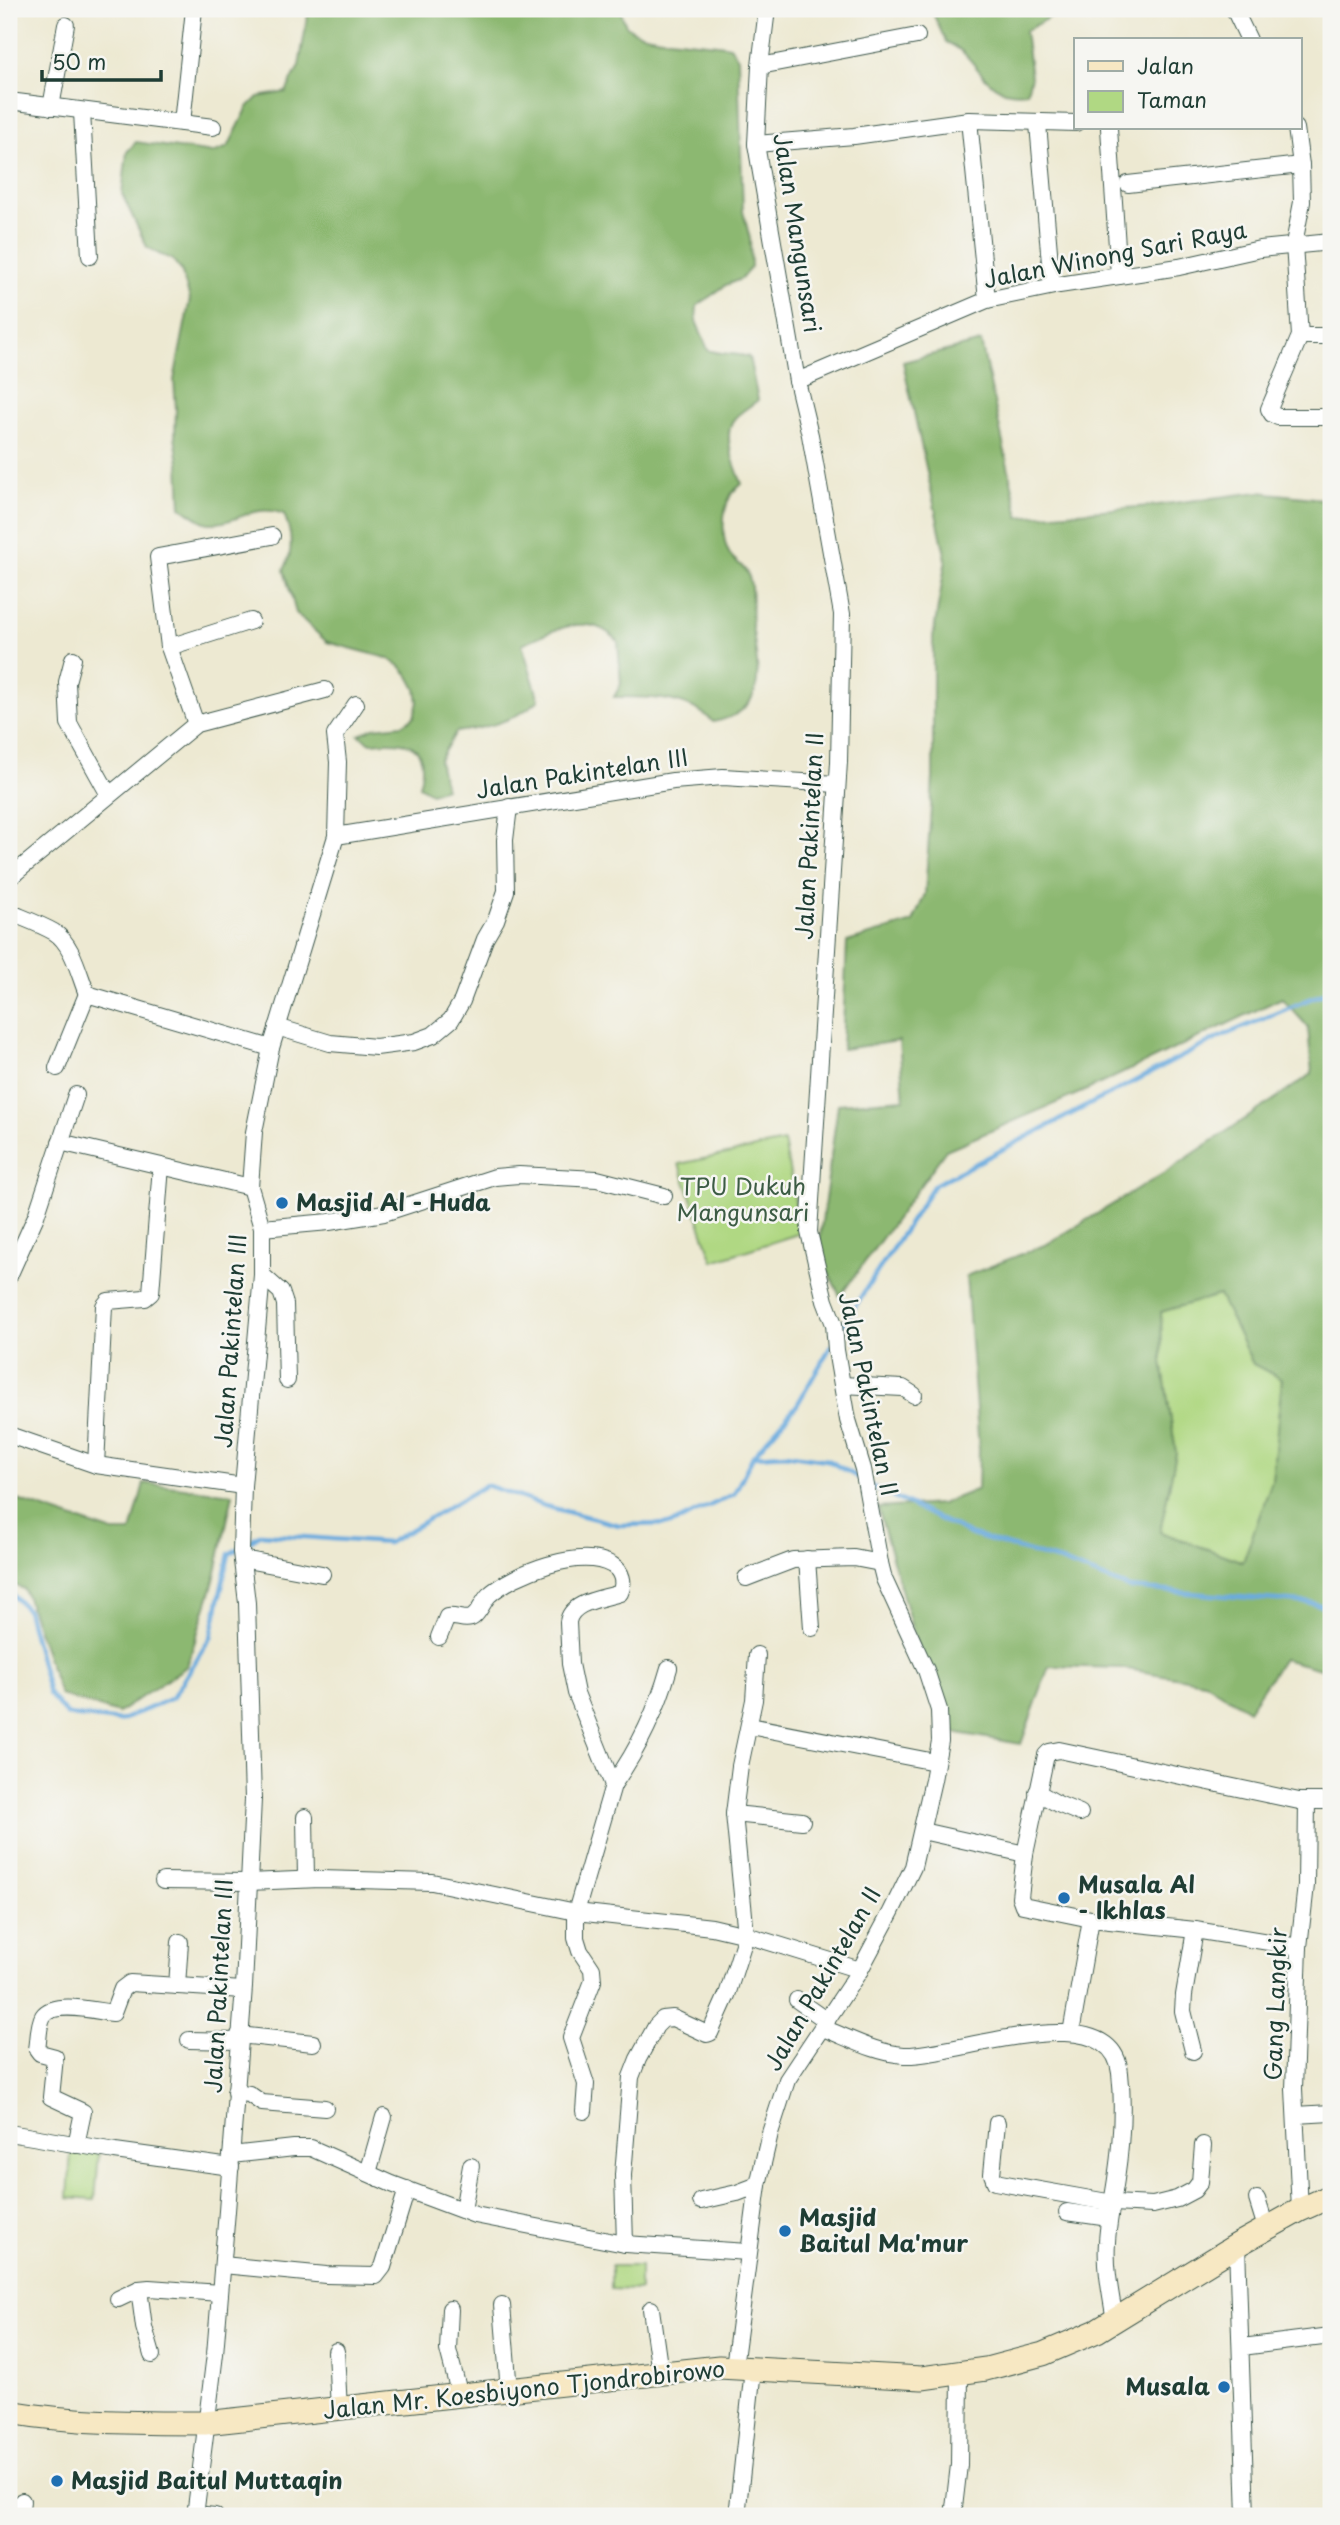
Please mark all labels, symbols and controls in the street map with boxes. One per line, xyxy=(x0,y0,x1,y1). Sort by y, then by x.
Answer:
scale bar xyxy=(42,38,161,82)
legend xyxy=(1074,38,1302,130)
text: 50 m xyxy=(52,45,106,77)
text: Jalan xyxy=(1137,49,1194,81)
text: Taman xyxy=(1137,83,1207,115)
street label: Jalan Mangunsari xyxy=(765,131,832,335)
street label: Jalan Winong Sari Raya xyxy=(980,211,1249,296)
street label: Jalan Pakintelan II xyxy=(786,731,831,940)
street label: Jalan Pakintelan III xyxy=(473,738,690,807)
park label: TPU Dukuh Mangunsari xyxy=(676,1168,810,1229)
place label: Masjid Al - Huda xyxy=(296,1184,491,1219)
marker: Masjid Al - Huda xyxy=(274,1195,290,1211)
street label: Jalan Pakintelan III xyxy=(205,1233,254,1449)
street label: Jalan Pakintelan II xyxy=(831,1289,908,1499)
place label: Musala Al - Ikhlas xyxy=(1078,1866,1195,1927)
street label: Jalan Pakintelan III xyxy=(194,1878,241,2094)
street label: Jalan Pakintelan II xyxy=(755,1880,889,2077)
marker: Musala Al - Ikhlas xyxy=(1056,1890,1072,1906)
street label: Gang Langkir xyxy=(1254,1926,1295,2081)
place label: Masjid Baitul Ma'mur xyxy=(799,2199,968,2260)
marker: Masjid Baitul Ma'mur xyxy=(777,2223,793,2239)
street label: Jalan Mr. Koesbiyono Tjondrobirowo xyxy=(321,2350,727,2427)
place label: Musala xyxy=(1125,2368,1210,2403)
marker: Musala xyxy=(1216,2379,1232,2395)
place label: Masjid Baitul Muttaqin xyxy=(71,2462,343,2497)
marker: Masjid Baitul Muttaqin xyxy=(49,2473,65,2489)

